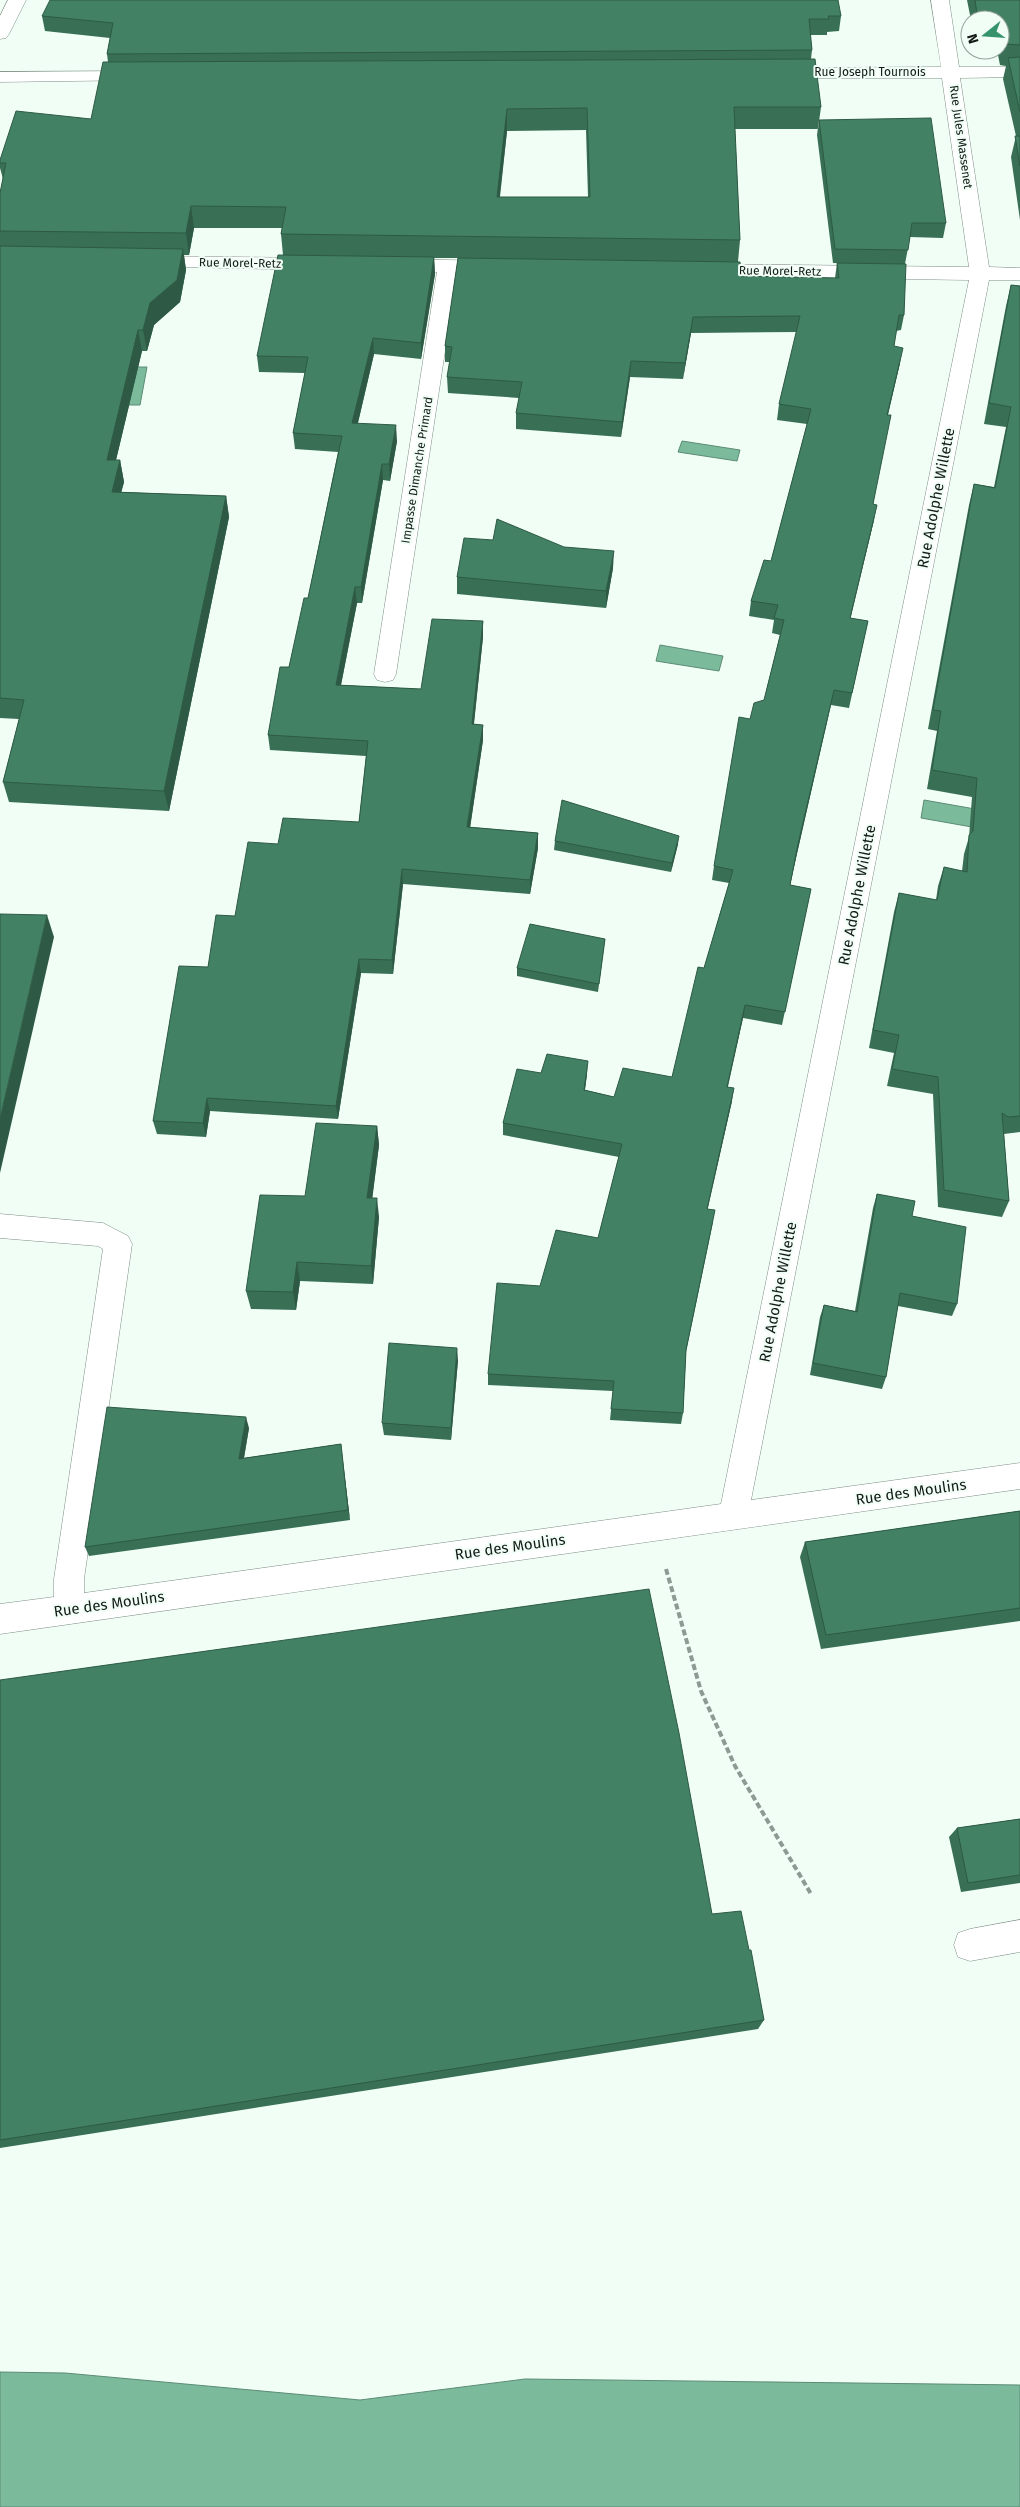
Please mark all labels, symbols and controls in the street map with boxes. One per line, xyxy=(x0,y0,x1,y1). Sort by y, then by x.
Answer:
north arrow xyxy=(960,10,1010,60)
text: N xyxy=(964,32,983,46)
street label: Rue Joseph Tournois xyxy=(814,65,926,79)
street label: Rue Jules Massenet xyxy=(947,84,975,190)
street label: Rue Morel-Retz xyxy=(199,255,281,271)
street label: Rue Morel-Retz xyxy=(739,263,821,279)
street label: Impasse Dimanche Primard xyxy=(398,396,436,544)
street label: Rue Adolphe Willette xyxy=(914,426,958,570)
street label: Rue Adolphe Willette xyxy=(835,823,879,967)
street label: Rue Adolphe Willette xyxy=(756,1220,800,1364)
street label: Rue des Moulins xyxy=(854,1475,968,1509)
street label: Rue des Moulins xyxy=(453,1530,567,1564)
street label: Rue des Moulins xyxy=(52,1587,166,1621)

